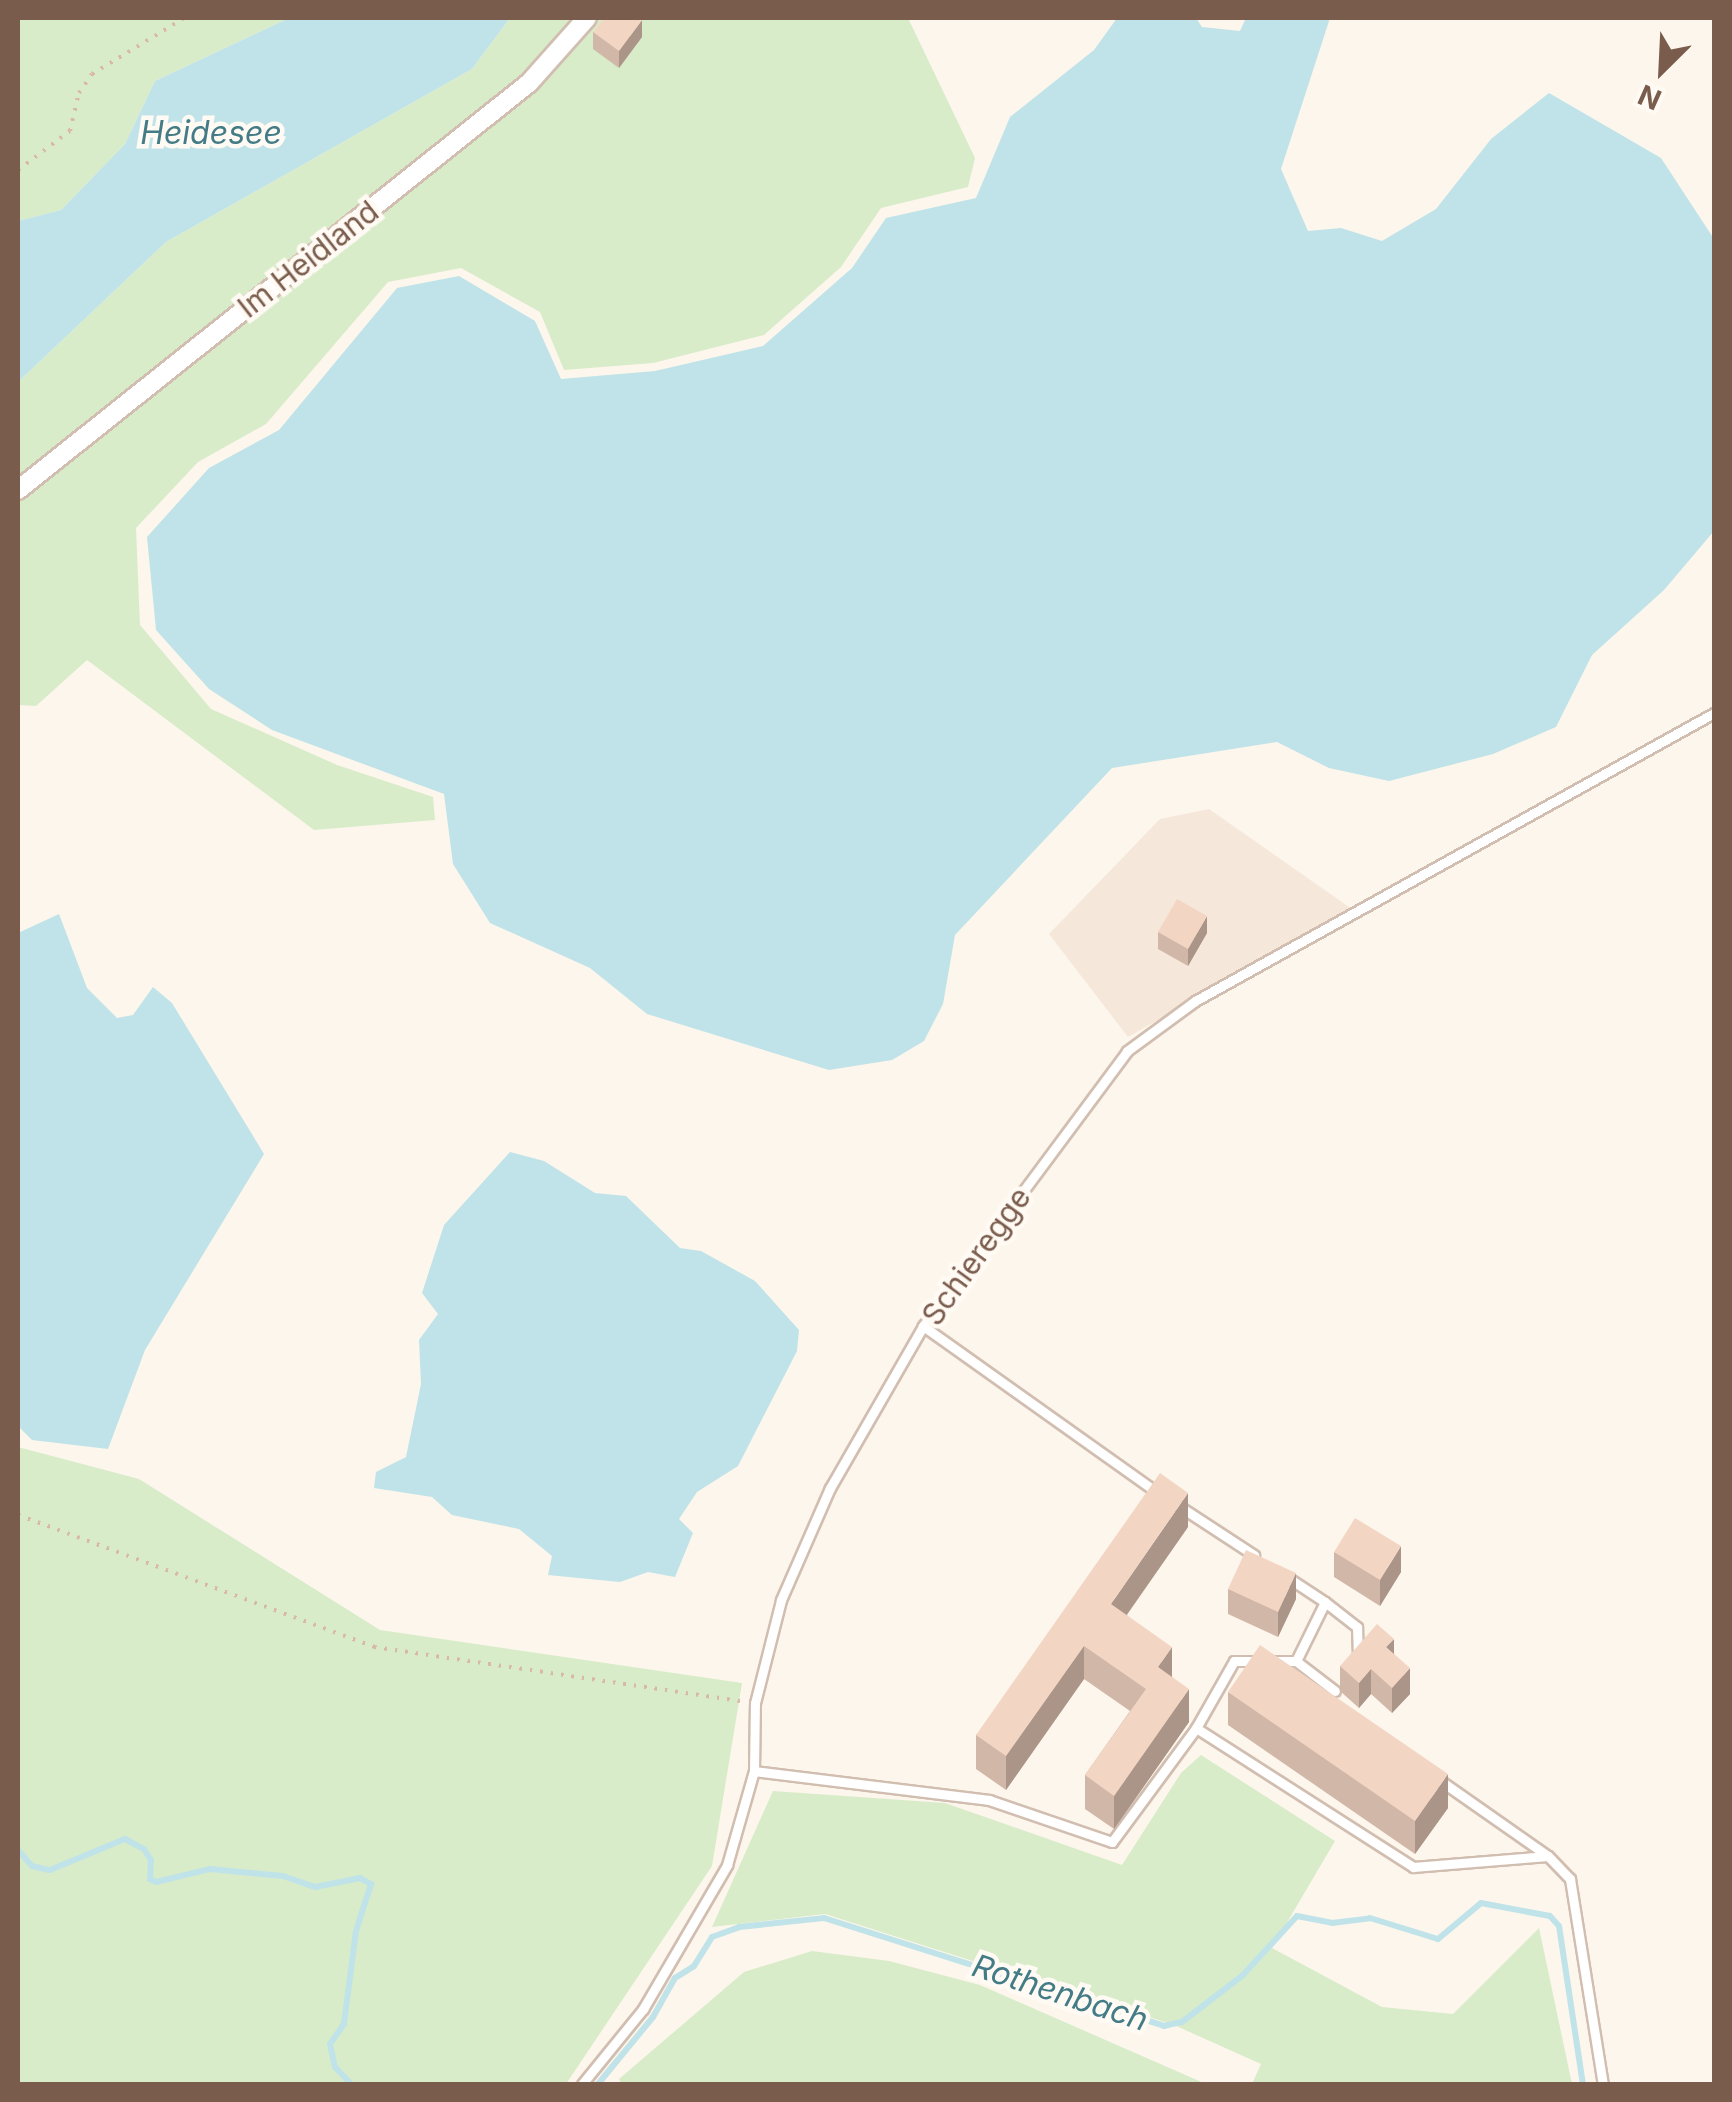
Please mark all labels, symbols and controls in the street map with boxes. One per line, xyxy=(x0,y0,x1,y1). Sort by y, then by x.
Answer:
north arrow xyxy=(1612,20,1712,120)
text: N xyxy=(1633,78,1666,117)
water label: Heidesee xyxy=(140,114,282,152)
street label: Im Heidland xyxy=(231,193,385,325)
street label: Schieregge xyxy=(914,1180,1038,1332)
water label: Rothenbach xyxy=(967,1947,1153,2039)

